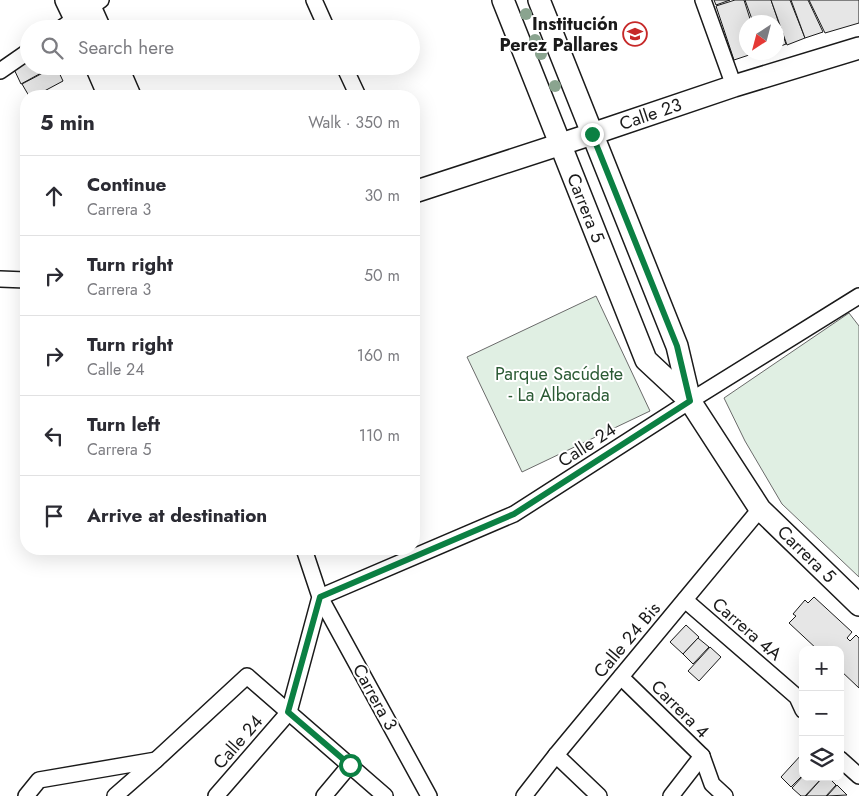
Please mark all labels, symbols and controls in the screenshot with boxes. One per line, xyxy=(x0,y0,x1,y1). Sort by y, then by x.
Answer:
place label: Institución Perez Pallares xyxy=(500,11,618,58)
north arrow xyxy=(739,15,784,60)
search box xyxy=(20,20,420,75)
school or university icon: Institución Perez Pallares xyxy=(622,21,648,47)
icon: search xyxy=(38,34,66,62)
text: Search here xyxy=(78,34,174,61)
street label: Calle 23 xyxy=(616,92,685,137)
text: 5 min xyxy=(40,108,95,138)
text: Walk · 350 m xyxy=(308,111,400,134)
route end xyxy=(581,123,604,146)
street label: Carrera 5 xyxy=(560,170,611,247)
text: Continue xyxy=(87,171,166,198)
icon: ahead xyxy=(40,182,68,210)
text: 30 m xyxy=(364,184,400,207)
text: Carrera 3 xyxy=(87,198,151,221)
text: Turn right xyxy=(87,251,173,278)
icon: right xyxy=(40,262,68,290)
text: 50 m xyxy=(364,264,400,287)
text: Carrera 3 xyxy=(87,278,151,301)
text: Turn right xyxy=(87,331,173,358)
icon: right xyxy=(40,342,68,370)
text: 160 m xyxy=(357,344,400,367)
text: Calle 24 xyxy=(87,358,145,381)
park label: Parque Sacúdete - La Alborada xyxy=(495,361,623,408)
text: Turn left xyxy=(87,411,160,438)
street label: Calle 24 xyxy=(553,416,621,474)
icon: left xyxy=(40,422,68,450)
text: 110 m xyxy=(359,424,400,447)
text: Carrera 5 xyxy=(87,438,152,461)
icon: arrive xyxy=(40,502,68,530)
text: Arrive at destination xyxy=(87,502,267,529)
street label: Carrera 5 xyxy=(771,519,842,589)
street label: Carrera 4A xyxy=(706,591,788,667)
street label: Calle 24 Bis xyxy=(587,596,667,684)
map controls xyxy=(799,646,844,781)
button: + xyxy=(799,646,844,691)
street label: Carrera 3 xyxy=(346,659,404,735)
street label: Carrera 4 xyxy=(645,674,715,744)
button: − xyxy=(799,691,844,736)
street label: Calle 24 xyxy=(207,709,269,775)
button: layers xyxy=(799,736,844,781)
route start xyxy=(339,754,362,777)

